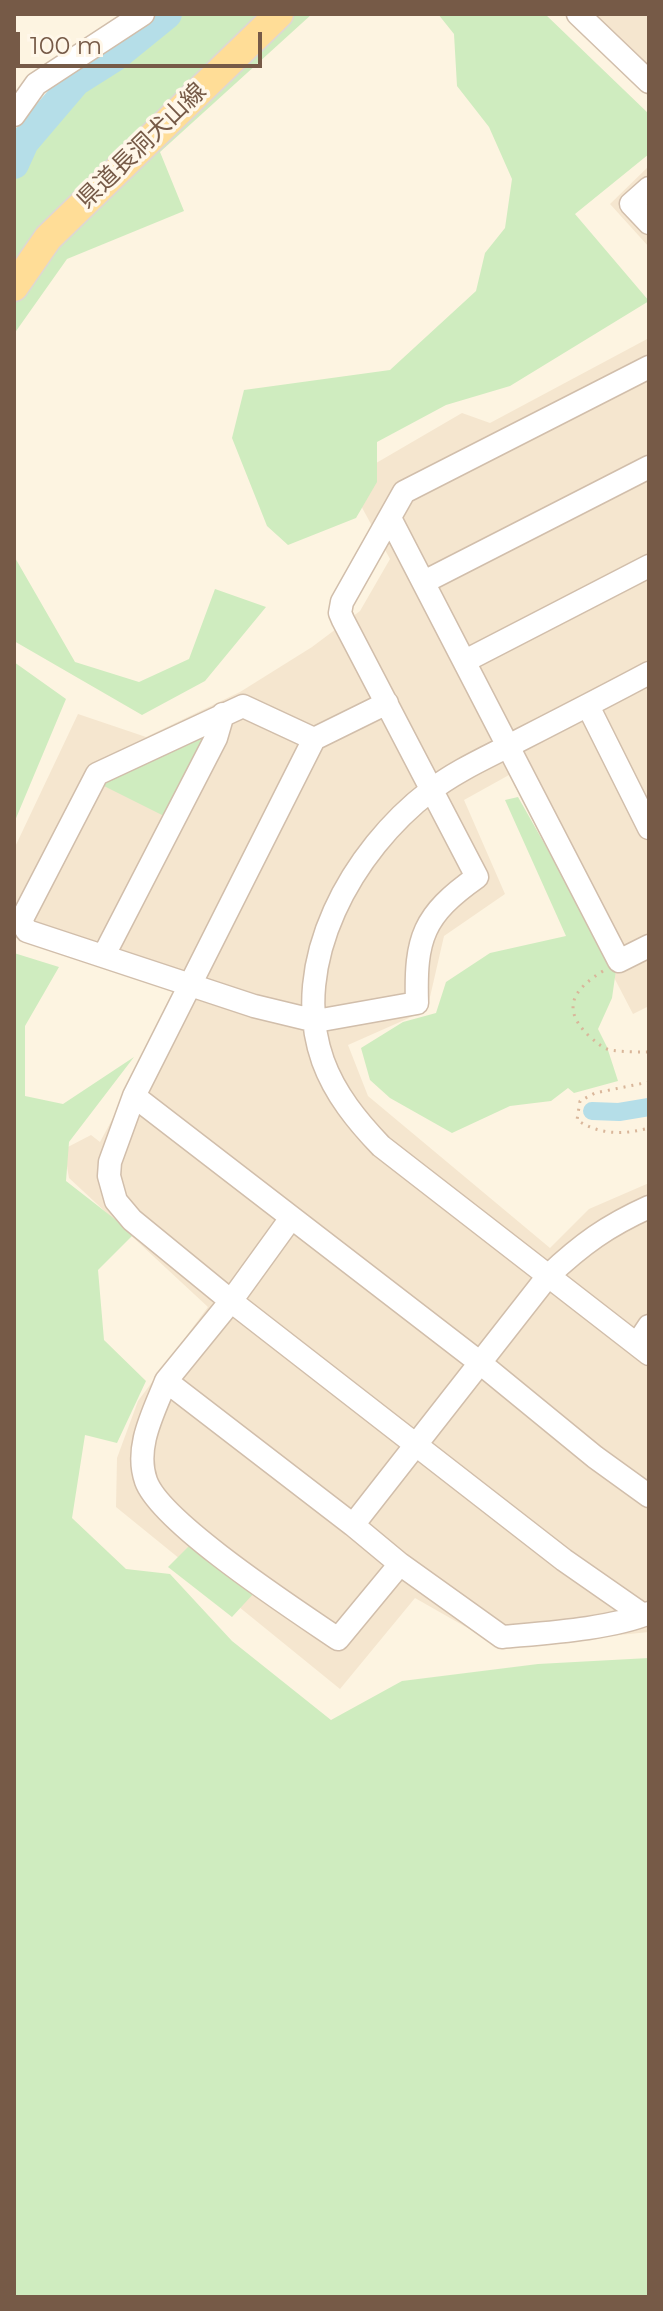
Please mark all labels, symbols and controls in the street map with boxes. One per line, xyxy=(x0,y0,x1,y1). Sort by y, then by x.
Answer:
scale bar xyxy=(20,16,266,66)
text: 100 m xyxy=(30,31,102,60)
street label: 県道長洞犬山線 xyxy=(72,77,212,215)

